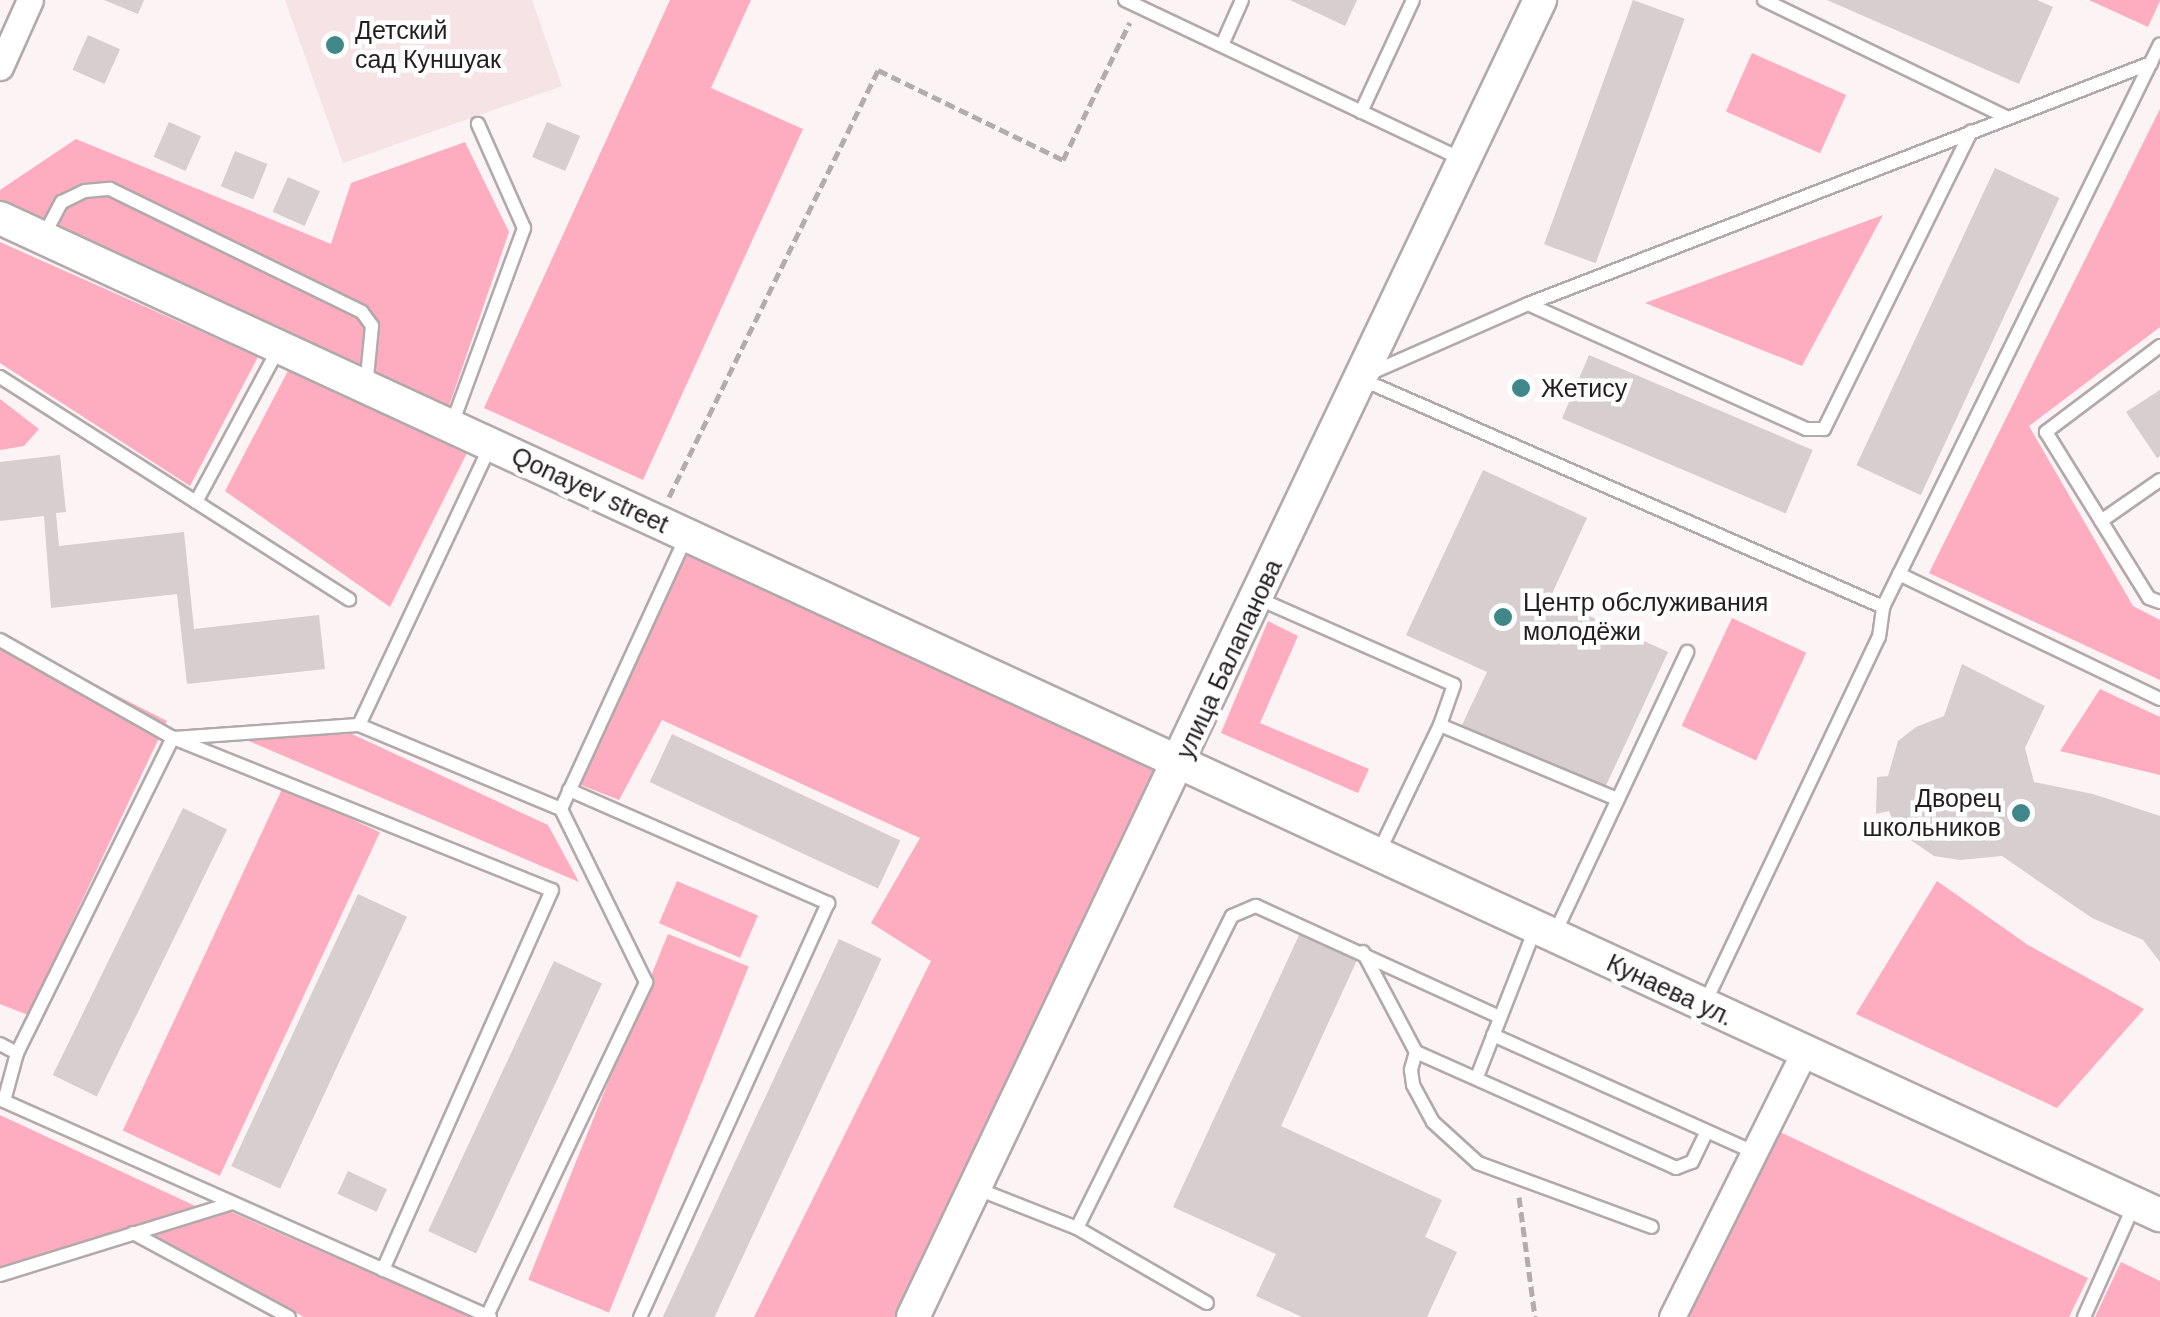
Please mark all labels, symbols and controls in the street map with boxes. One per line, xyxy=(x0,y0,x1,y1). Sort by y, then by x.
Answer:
place label: Детский сад Куншуак xyxy=(355,16,501,75)
marker: Детский сад Куншуак xyxy=(324,34,346,56)
place label: Жетису xyxy=(1541,373,1627,403)
marker: Жетису xyxy=(1510,377,1532,399)
street label: Qonayev street xyxy=(507,441,673,539)
street label: улица Балапанова xyxy=(1170,555,1288,763)
place label: Центр обслуживания молодёжи xyxy=(1523,588,1768,647)
marker: Центр обслуживания молодёжи xyxy=(1492,606,1514,628)
place label: Дворец школьников xyxy=(1863,784,2001,843)
marker: Дворец школьников xyxy=(2010,802,2032,824)
street label: Кунаева ул. xyxy=(1602,948,1738,1032)

